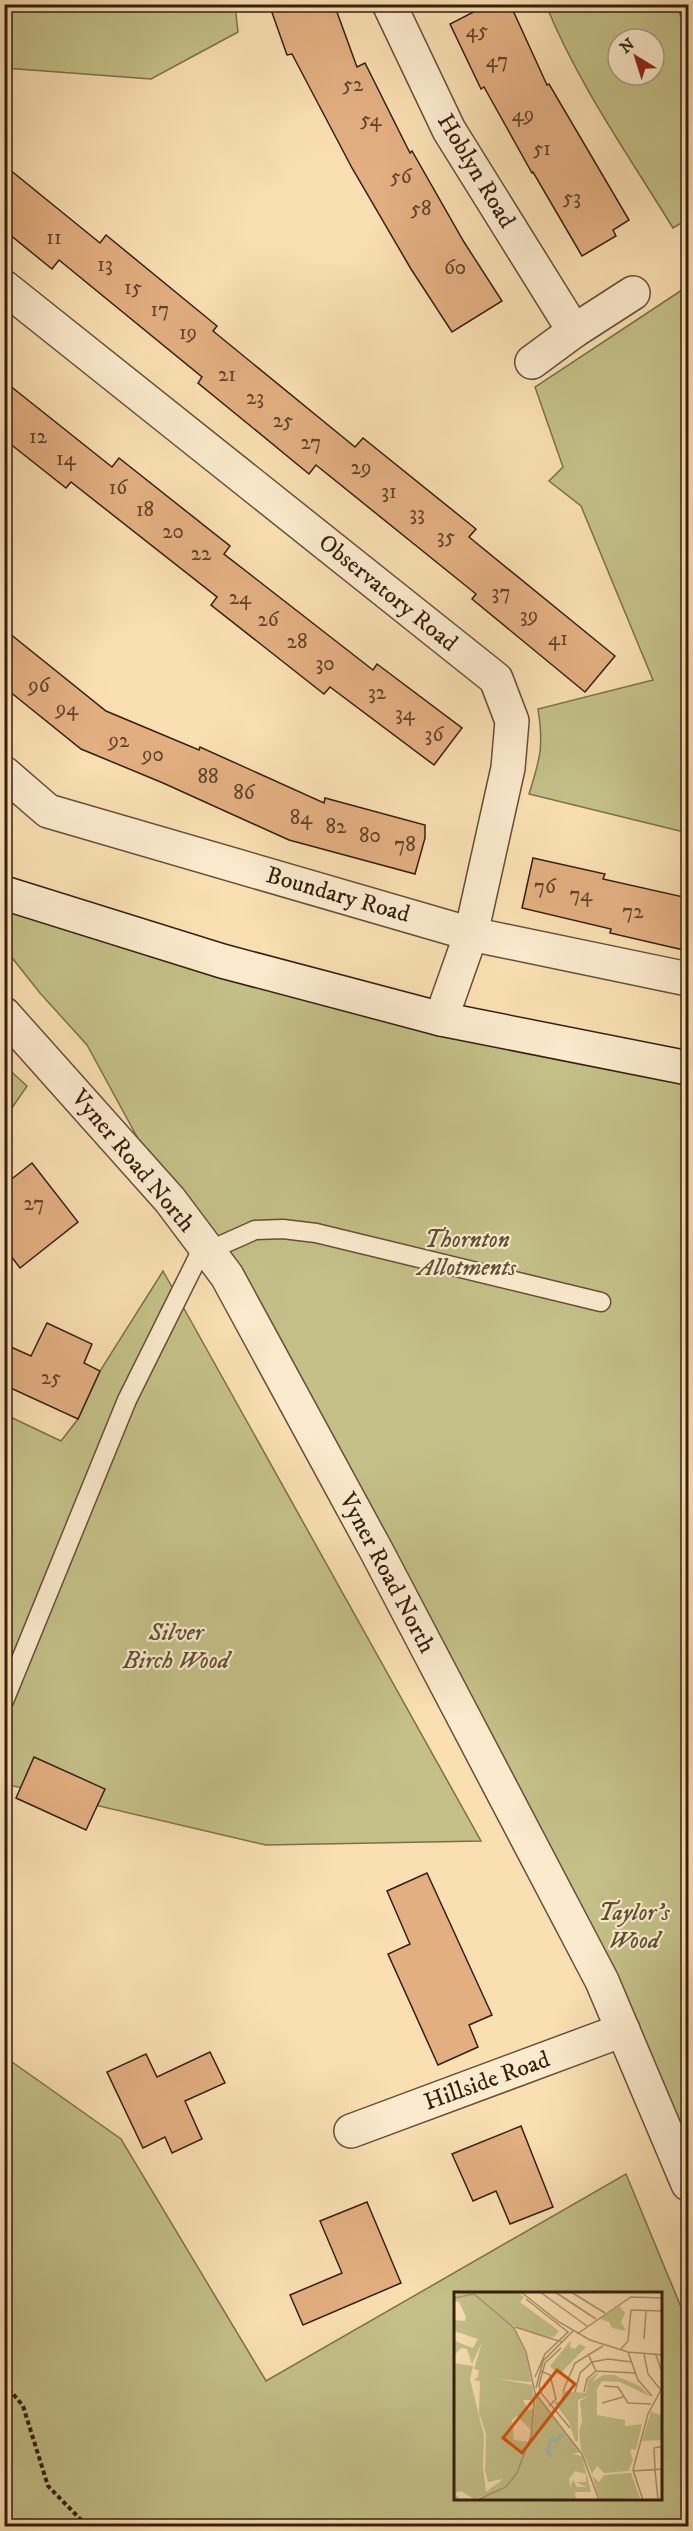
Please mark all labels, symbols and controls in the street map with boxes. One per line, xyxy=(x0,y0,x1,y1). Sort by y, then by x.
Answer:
house number: 45 xyxy=(466,18,488,44)
north arrow xyxy=(606,27,666,87)
text: N xyxy=(616,34,639,58)
house number: 47 xyxy=(486,48,508,74)
house number: 52 xyxy=(343,72,364,98)
house number: 49 xyxy=(512,102,534,128)
house number: 54 xyxy=(360,107,383,133)
street label: Hoblyn Road xyxy=(430,108,522,234)
house number: 51 xyxy=(533,136,551,162)
house number: 56 xyxy=(390,164,413,190)
house number: 53 xyxy=(563,185,581,211)
house number: 58 xyxy=(411,196,431,222)
house number: 11 xyxy=(46,225,62,251)
house number: 13 xyxy=(97,252,113,278)
house number: 60 xyxy=(444,255,466,281)
house number: 15 xyxy=(124,275,142,301)
house number: 17 xyxy=(151,297,169,323)
house number: 19 xyxy=(179,320,197,346)
house number: 21 xyxy=(218,362,236,388)
house number: 23 xyxy=(246,385,264,411)
house number: 25 xyxy=(273,408,293,434)
house number: 12 xyxy=(29,424,48,450)
house number: 27 xyxy=(301,430,321,456)
house number: 14 xyxy=(56,446,77,472)
house number: 29 xyxy=(351,455,371,481)
house number: 16 xyxy=(109,475,128,501)
house number: 31 xyxy=(381,479,397,505)
house number: 18 xyxy=(136,497,154,523)
house number: 33 xyxy=(409,501,425,527)
house number: 20 xyxy=(162,519,184,545)
house number: 35 xyxy=(437,524,455,550)
street label: Observatory Road xyxy=(312,528,464,658)
house number: 22 xyxy=(191,541,212,567)
house number: 37 xyxy=(492,580,510,606)
house number: 24 xyxy=(229,585,252,611)
house number: 39 xyxy=(520,603,538,629)
house number: 26 xyxy=(257,607,280,633)
house number: 41 xyxy=(548,626,568,652)
house number: 28 xyxy=(287,629,307,655)
house number: 30 xyxy=(315,651,335,677)
house number: 96 xyxy=(27,673,51,699)
house number: 32 xyxy=(368,680,387,706)
house number: 94 xyxy=(55,696,79,722)
house number: 34 xyxy=(395,701,416,727)
house number: 36 xyxy=(425,722,444,748)
house number: 92 xyxy=(108,728,130,754)
house number: 90 xyxy=(141,742,164,768)
house number: 88 xyxy=(197,764,219,790)
house number: 86 xyxy=(233,780,256,806)
house number: 84 xyxy=(290,805,313,831)
house number: 82 xyxy=(326,814,347,840)
house number: 80 xyxy=(359,823,381,849)
house number: 78 xyxy=(394,832,416,858)
street label: Boundary Road xyxy=(263,860,413,930)
house number: 76 xyxy=(534,874,557,900)
house number: 74 xyxy=(570,882,593,908)
house number: 72 xyxy=(622,899,644,925)
street label: Vyner Road North xyxy=(64,1083,202,1239)
house number: 27 xyxy=(24,1191,44,1217)
park label: Thornton Allotments xyxy=(415,1225,517,1283)
house number: 25 xyxy=(41,1365,61,1391)
street label: Vyner Road North xyxy=(332,1487,442,1659)
park label: Silver Birch Wood xyxy=(122,1618,233,1676)
park label: Taylor's Wood xyxy=(598,1898,670,1956)
street label: Hillside Road xyxy=(420,2044,554,2118)
inset map xyxy=(454,2292,663,2501)

